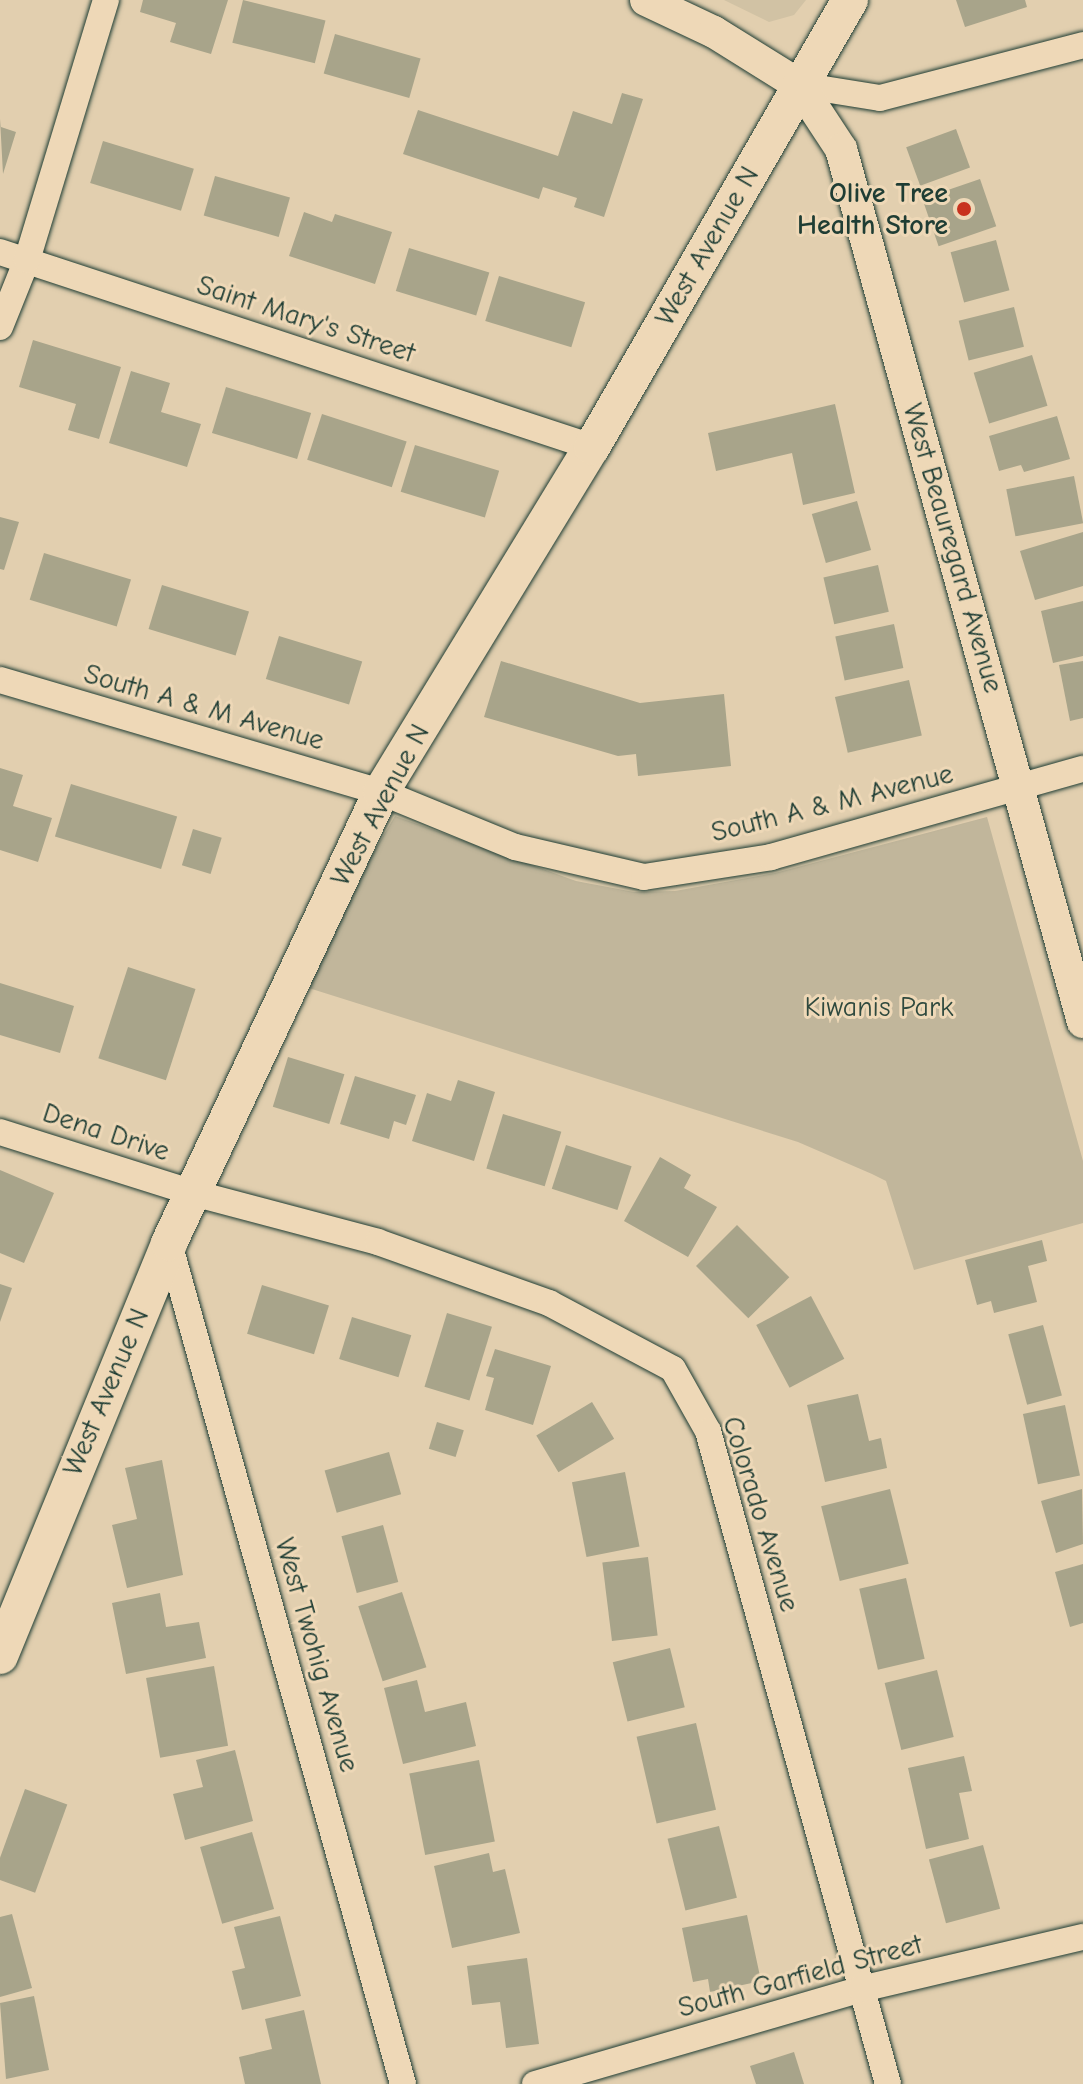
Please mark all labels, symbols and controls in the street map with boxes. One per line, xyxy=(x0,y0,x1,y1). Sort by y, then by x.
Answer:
street label: West Avenue N xyxy=(648,160,766,332)
place label: Olive Tree Health Store xyxy=(797,176,948,242)
marker: Olive Tree Health Store xyxy=(955,200,973,218)
street label: Saint Mary's Street xyxy=(193,268,419,370)
street label: West Beauregard Avenue xyxy=(896,400,1010,696)
street label: South A & M Avenue xyxy=(80,657,328,757)
street label: West Avenue N xyxy=(323,718,437,892)
street label: South A & M Avenue xyxy=(708,757,956,849)
park label: Kiwanis Park xyxy=(804,990,954,1024)
street label: Dena Drive xyxy=(38,1096,174,1168)
street label: West Avenue N xyxy=(56,1303,156,1481)
street label: Colorado Avenue xyxy=(715,1412,807,1616)
street label: West Twohig Avenue xyxy=(268,1534,366,1776)
street label: South Garfield Street xyxy=(674,1927,926,2025)

